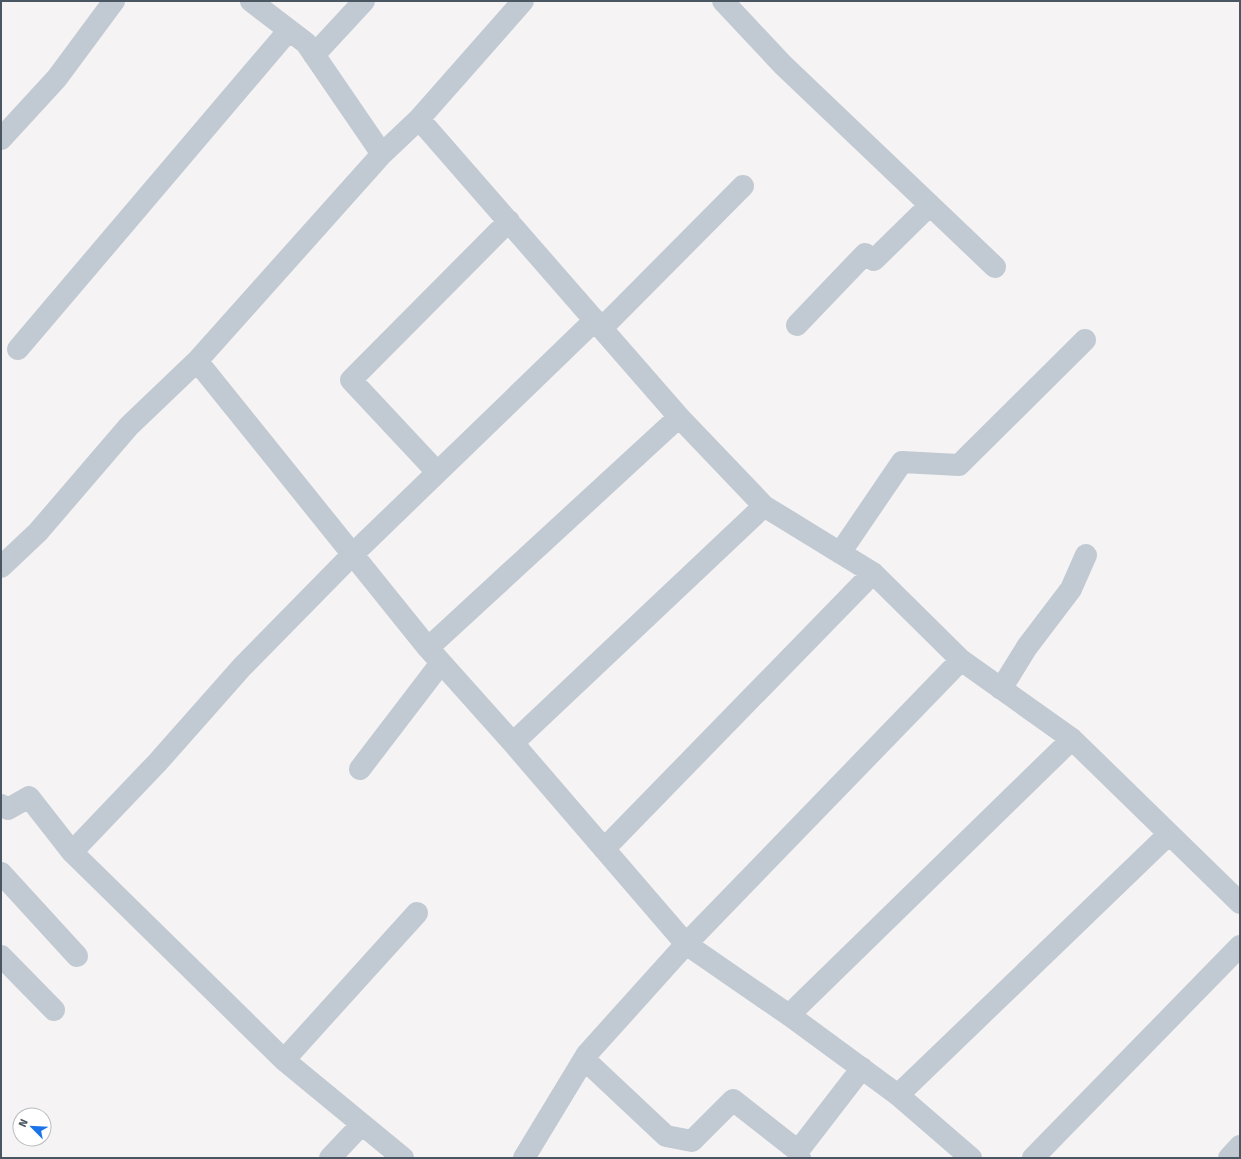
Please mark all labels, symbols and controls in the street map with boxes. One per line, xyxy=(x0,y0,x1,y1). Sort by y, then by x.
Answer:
north arrow xyxy=(12,1107,52,1147)
text: N xyxy=(16,1117,31,1129)

